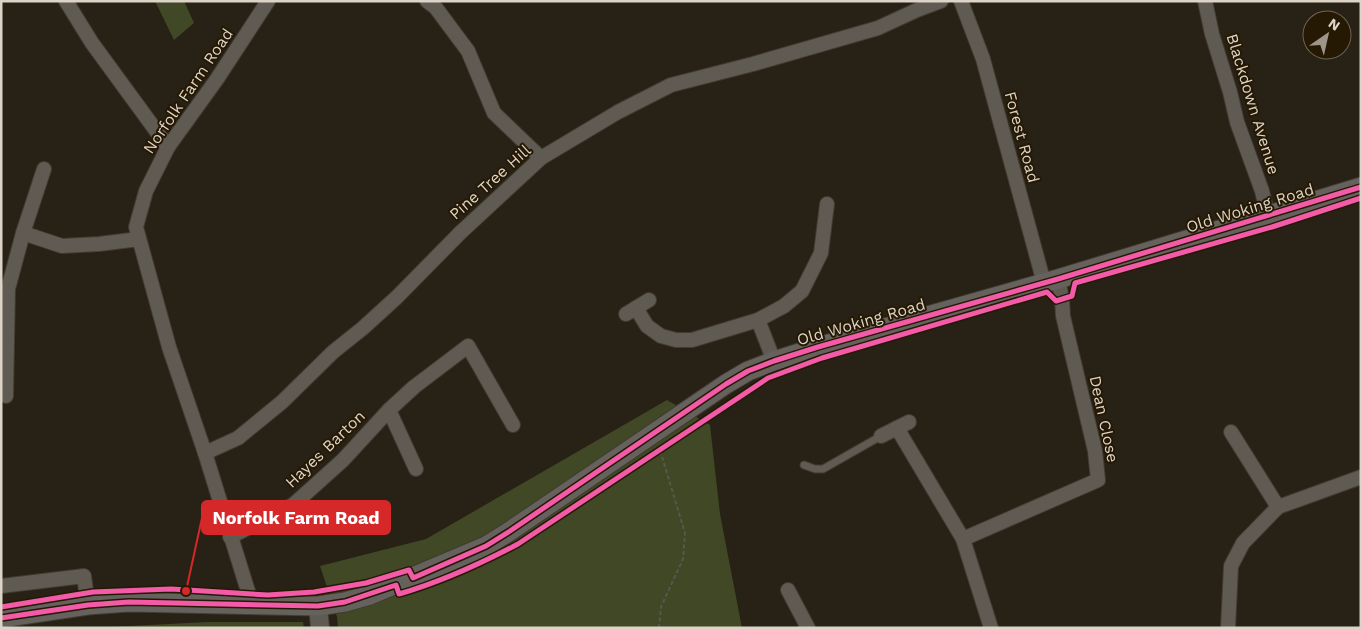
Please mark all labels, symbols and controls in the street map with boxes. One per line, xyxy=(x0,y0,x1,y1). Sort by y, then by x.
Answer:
north arrow xyxy=(1302,10,1352,60)
text: N xyxy=(1325,15,1343,34)
street label: Norfolk Farm Road xyxy=(139,25,237,157)
street label: Blackdown Avenue xyxy=(1223,31,1283,177)
street label: Forest Road xyxy=(1001,89,1043,185)
street label: Pine Tree Hill xyxy=(445,141,535,223)
street label: Old Woking Road xyxy=(1184,180,1316,236)
street label: Old Woking Road xyxy=(795,295,927,349)
street label: Dean Close xyxy=(1086,374,1122,464)
street label: Hayes Barton xyxy=(281,406,369,492)
callout: Norfolk Farm Road xyxy=(202,501,390,534)
text: Norfolk Farm Road xyxy=(212,507,380,528)

